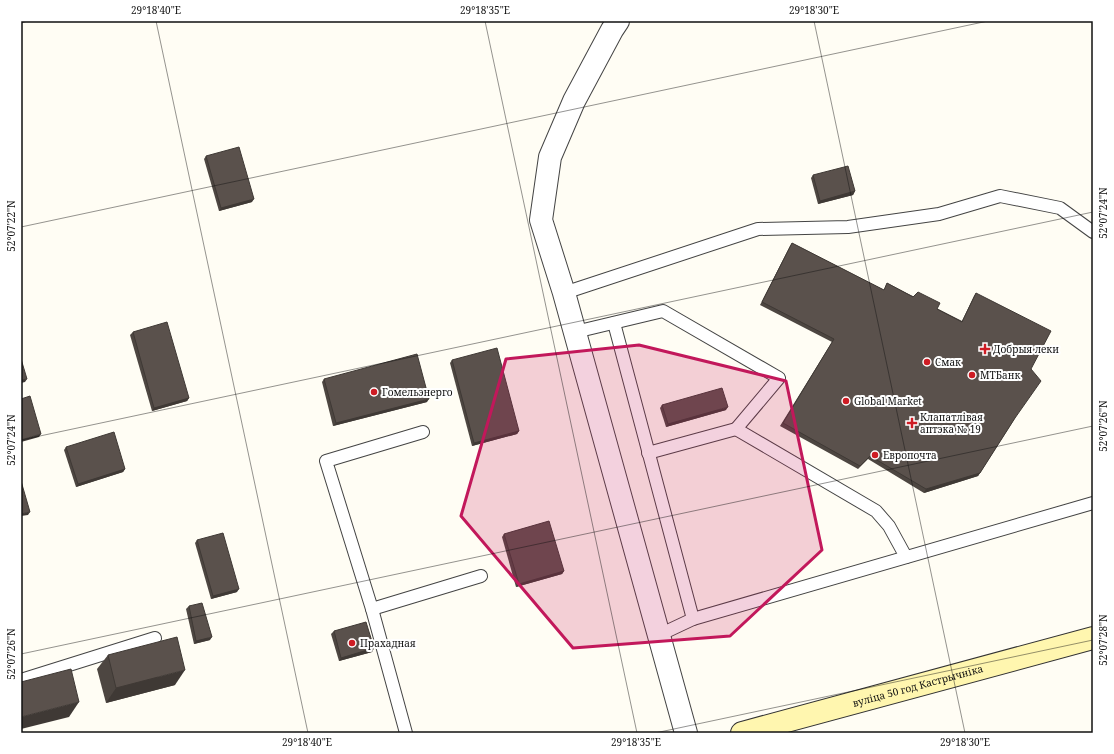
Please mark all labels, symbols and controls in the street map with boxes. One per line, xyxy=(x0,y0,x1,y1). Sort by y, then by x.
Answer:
text: 29°18'40"E xyxy=(131,3,181,17)
text: 29°18'35"E xyxy=(460,3,510,17)
text: 29°18'30"E xyxy=(789,3,839,17)
text: 52°07'24"N xyxy=(1096,187,1110,239)
text: 52°07'22"N xyxy=(4,200,18,252)
place label: Добрыя леки xyxy=(993,342,1059,356)
marker: Добрыя леки xyxy=(980,344,990,354)
place label: Смак xyxy=(935,355,961,369)
marker: Смак xyxy=(922,357,932,367)
place label: МТБанк xyxy=(980,368,1020,382)
marker: МТБанк xyxy=(967,370,977,380)
place label: Гомельэнерго xyxy=(382,385,453,399)
marker: Гомельэнерго xyxy=(369,387,379,397)
place label: Globаl Market xyxy=(854,394,922,408)
marker: Globаl Market xyxy=(841,396,851,406)
text: 52°07'26"N xyxy=(1096,400,1110,452)
place label: Клапатлівая аптэка № 19 xyxy=(920,410,983,436)
text: 52°07'24"N xyxy=(4,414,18,466)
marker: Клапатлівая аптэка № 19 xyxy=(907,418,917,428)
place label: Европочта xyxy=(883,448,937,462)
marker: Европочта xyxy=(870,450,880,460)
text: 52°07'28"N xyxy=(1096,614,1110,666)
text: 52°07'26"N xyxy=(4,628,18,680)
place label: Прахадная xyxy=(360,636,416,650)
marker: Прахадная xyxy=(347,638,357,648)
street label: вуліца 50 год Кастрычніка xyxy=(851,661,985,710)
text: 29°18'40"E xyxy=(282,735,332,749)
text: 29°18'35"E xyxy=(611,735,661,749)
text: 29°18'30"E xyxy=(940,735,990,749)

